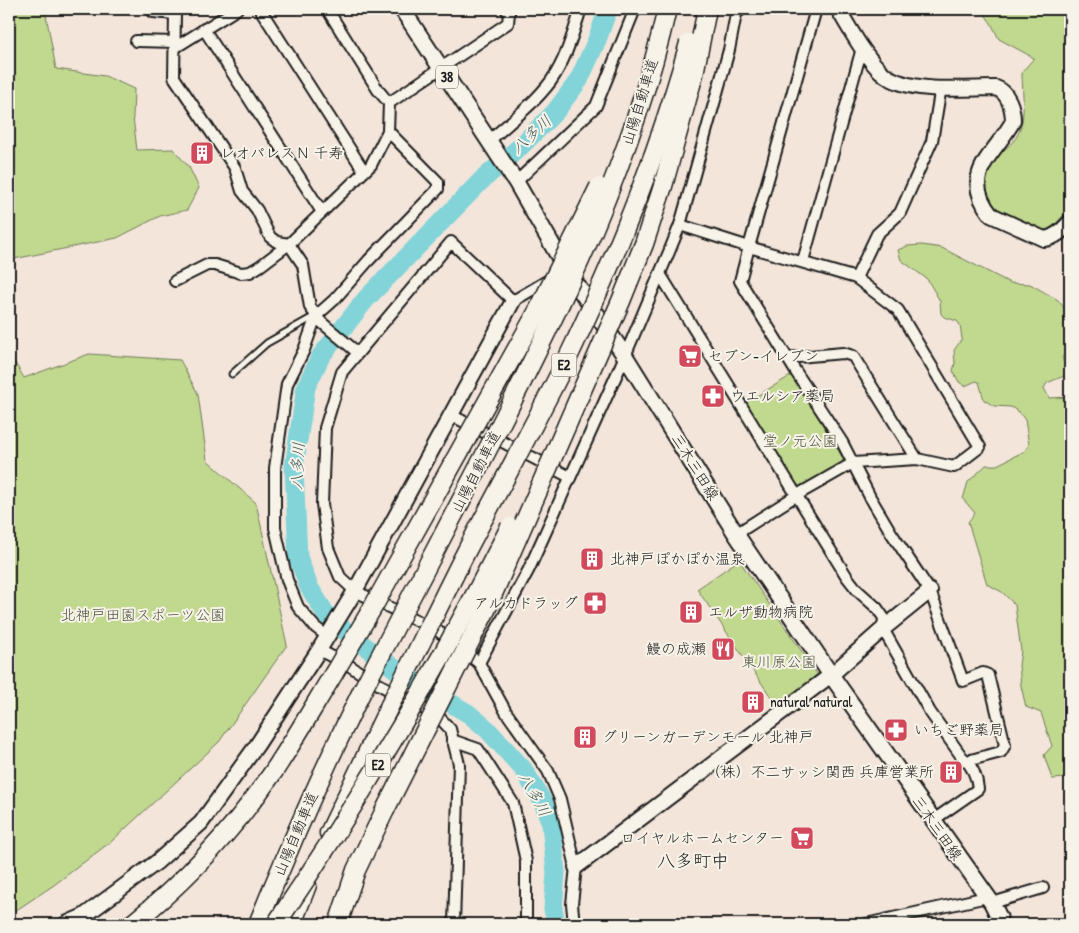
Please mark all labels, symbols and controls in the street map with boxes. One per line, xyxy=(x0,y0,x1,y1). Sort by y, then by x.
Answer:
street label: 山陽自動車道 xyxy=(616,56,663,148)
road number: 38 xyxy=(436,66,458,88)
water label: 八多川 xyxy=(506,110,556,158)
building icon: レオパレスＮ 千寿 xyxy=(189,140,215,166)
place label: レオパレスＮ 千寿 xyxy=(220,142,343,163)
supermarket icon: セブン-イレブン xyxy=(677,343,703,369)
place label: セブン-イレブン xyxy=(708,345,819,366)
road number: E2 xyxy=(552,354,576,376)
pharmacy icon: ウエルシア薬局 xyxy=(700,383,726,409)
place label: ウエルシア薬局 xyxy=(730,385,835,406)
street label: 山陽自動車道 xyxy=(446,427,505,517)
street label: 三木三田線 xyxy=(667,429,724,504)
park label: 堂ノ元公園 xyxy=(762,430,838,451)
water label: 八多川 xyxy=(285,441,309,491)
building icon: 北神戸ぽかぽか温泉 xyxy=(579,546,605,572)
place label: 北神戸ぽかぽか温泉 xyxy=(610,548,745,569)
pharmacy icon: アルカドラッグ xyxy=(582,590,608,616)
place label: アルカドラッグ xyxy=(474,592,578,613)
building icon: エルザ動物病院 xyxy=(678,599,704,625)
place label: エルザ動物病院 xyxy=(708,601,813,622)
park label: 北神戸田園スポーツ公園 xyxy=(61,604,225,625)
restaurant icon: 鰻の成瀬 xyxy=(710,636,736,662)
place label: 鰻の成瀬 xyxy=(646,638,706,659)
park label: 東川原公園 xyxy=(741,651,817,672)
building icon: natural natural xyxy=(740,689,766,715)
place label: natural natural xyxy=(770,691,852,712)
pharmacy icon: いちご野薬局 xyxy=(883,717,909,743)
place label: いちご野薬局 xyxy=(914,719,1004,740)
building icon: グリーンガーデンモール 北神戸 xyxy=(572,724,598,750)
place label: グリーンガーデンモール 北神戸 xyxy=(602,726,814,747)
road number: E2 xyxy=(366,754,390,776)
building icon: （株）不二サッシ関西 兵庫営業所 xyxy=(938,759,964,785)
place label: （株）不二サッシ関西 兵庫営業所 xyxy=(706,761,934,782)
water label: 八多川 xyxy=(514,768,556,820)
street label: 山陽自動車道 xyxy=(268,788,323,879)
street label: 三木三田線 xyxy=(907,791,968,864)
supermarket icon: ロイヤルホームセンター xyxy=(789,825,815,851)
place label: ロイヤルホームセンター xyxy=(620,827,784,848)
district label: 八多町中 xyxy=(657,848,729,873)

